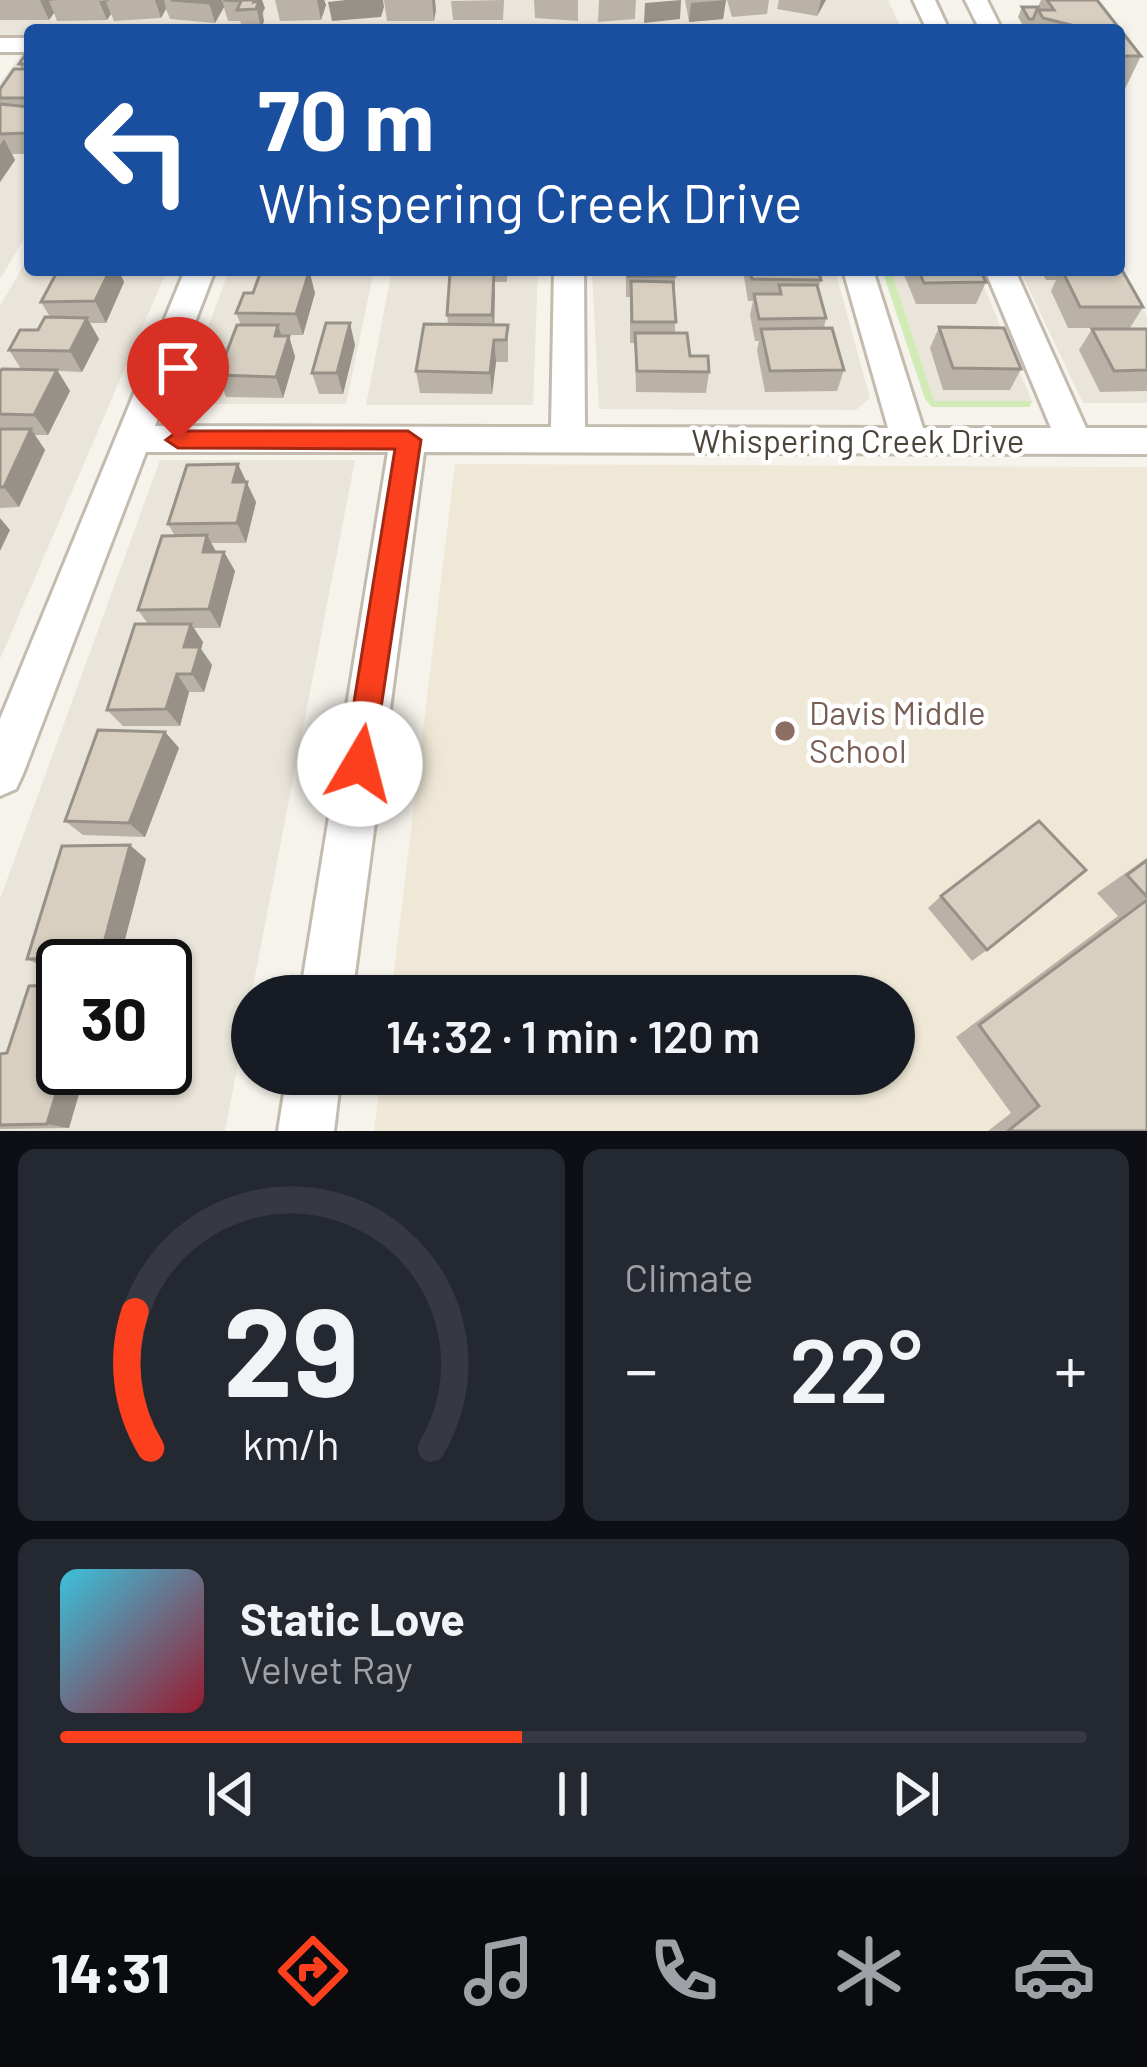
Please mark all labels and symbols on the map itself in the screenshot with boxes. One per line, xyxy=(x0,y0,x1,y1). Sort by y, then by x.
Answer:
pin xyxy=(127,317,229,440)
street label: Whispering Creek Drive xyxy=(692,420,1024,460)
place label: Davis Middle School xyxy=(809,692,986,770)
position arrow xyxy=(297,701,423,827)
marker: Davis Middle School xyxy=(772,718,798,744)
speed limit sign: 30 xyxy=(36,939,192,1095)

